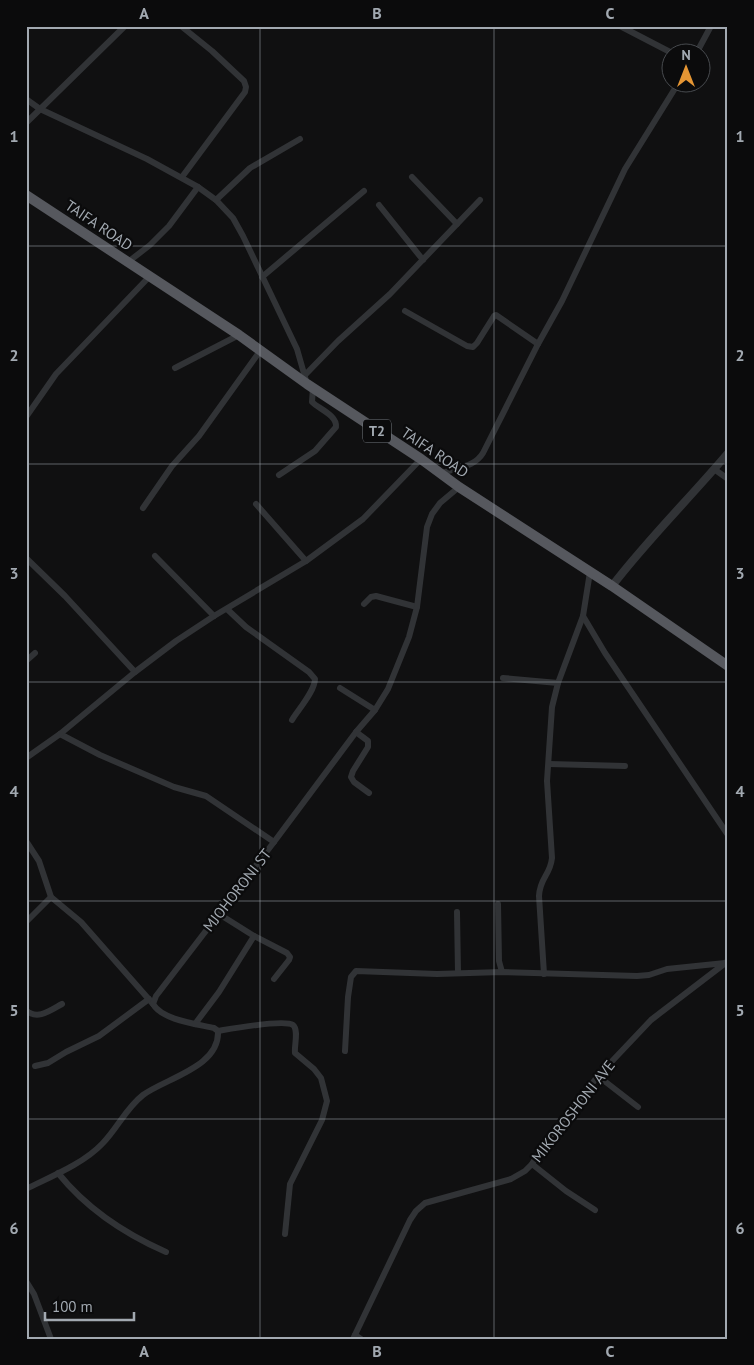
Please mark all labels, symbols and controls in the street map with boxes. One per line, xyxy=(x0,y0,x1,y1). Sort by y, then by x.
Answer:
text: A xyxy=(139,3,149,23)
text: B xyxy=(372,3,382,23)
text: C xyxy=(606,3,615,23)
north arrow xyxy=(662,42,712,92)
text: N xyxy=(681,46,691,64)
text: 1 xyxy=(9,126,19,146)
text: 1 xyxy=(735,126,745,146)
street label: TAIFA ROAD xyxy=(62,196,136,254)
text: 2 xyxy=(9,345,19,365)
text: 2 xyxy=(735,345,745,365)
road number: T2 xyxy=(363,420,391,442)
street label: TAIFA ROAD xyxy=(398,423,472,481)
text: 3 xyxy=(9,563,19,583)
text: 3 xyxy=(735,563,745,583)
text: 4 xyxy=(9,781,19,801)
text: 4 xyxy=(735,781,745,801)
street label: MJOHORONI ST xyxy=(199,844,276,935)
text: 5 xyxy=(9,1000,19,1020)
text: 5 xyxy=(735,1000,745,1020)
street label: MIKOROSHONI AVE xyxy=(527,1056,619,1166)
text: 6 xyxy=(9,1218,19,1238)
text: 6 xyxy=(735,1218,745,1238)
scale bar xyxy=(45,1290,134,1322)
text: 100 m xyxy=(52,1297,93,1316)
text: A xyxy=(139,1341,149,1361)
text: B xyxy=(372,1341,382,1361)
text: C xyxy=(606,1341,615,1361)

